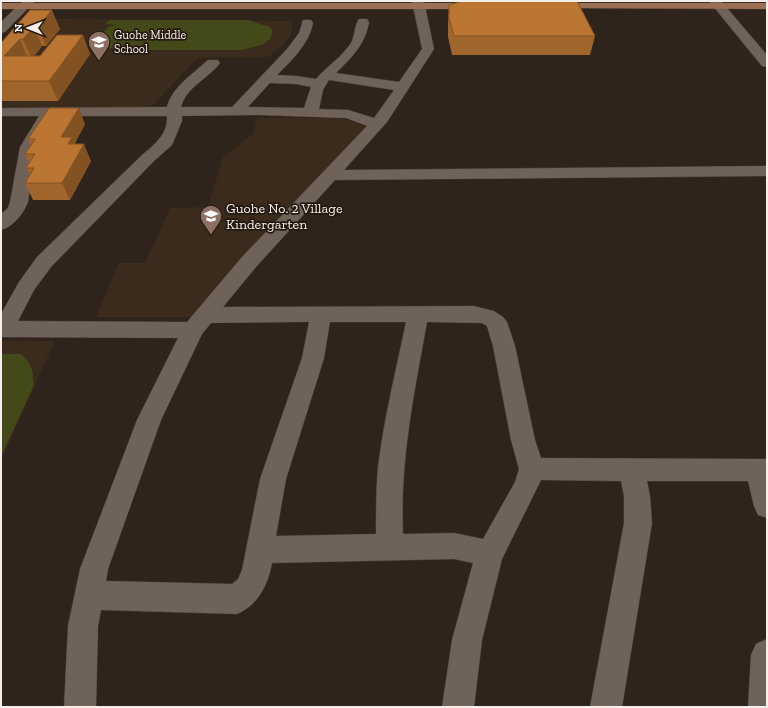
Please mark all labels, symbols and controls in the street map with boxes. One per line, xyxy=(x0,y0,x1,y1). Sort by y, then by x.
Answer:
north arrow xyxy=(8,8,48,48)
text: N xyxy=(12,23,25,32)
place label: Guohe Middle School xyxy=(114,28,187,56)
school or university icon: Guohe Middle School xyxy=(86,29,112,62)
place label: Guohe No. 2 Village Kindergarten xyxy=(226,200,343,233)
school or university icon: Guohe No. 2 Village Kindergarten xyxy=(198,203,224,236)

